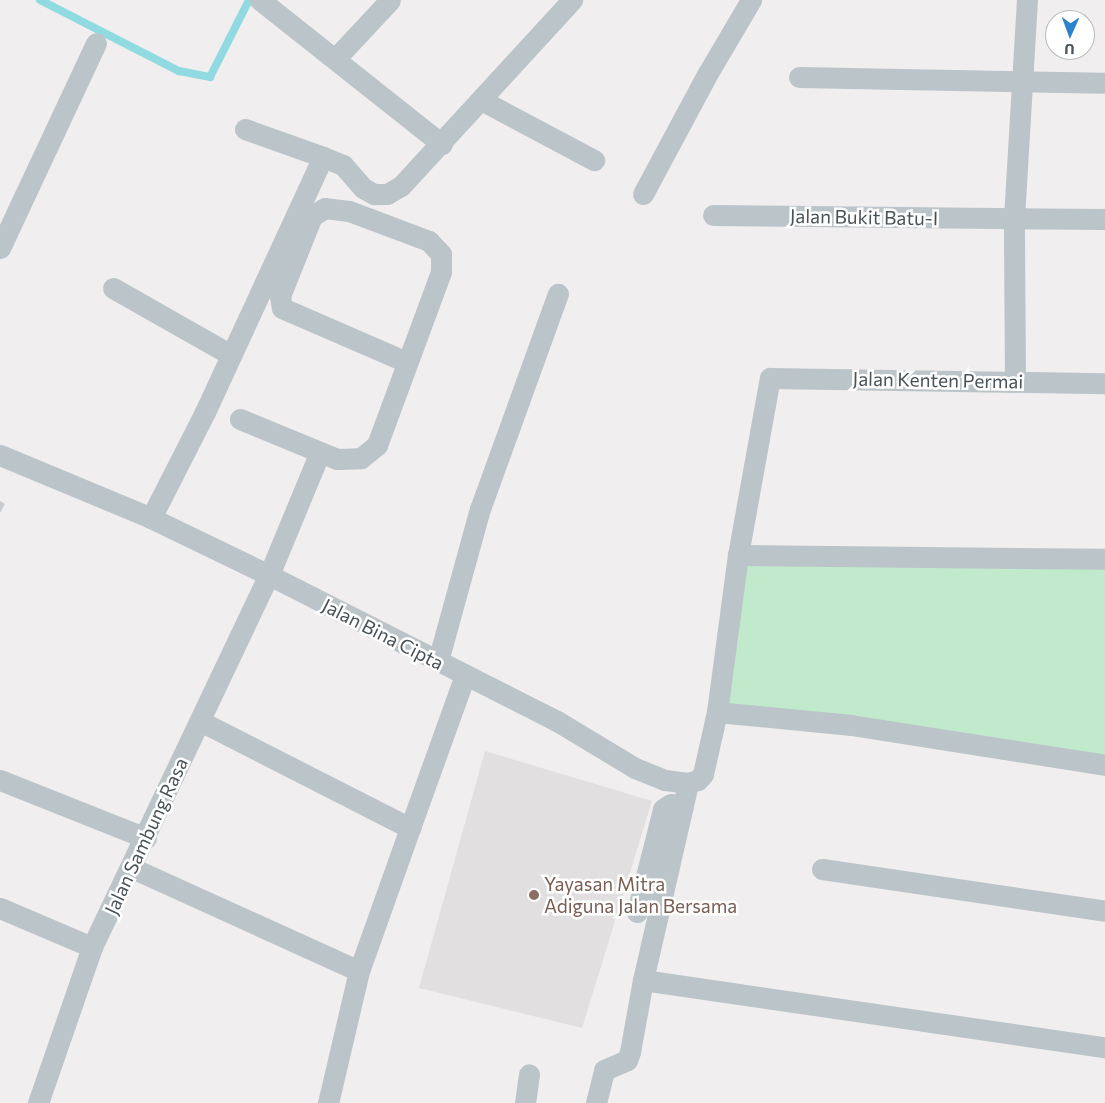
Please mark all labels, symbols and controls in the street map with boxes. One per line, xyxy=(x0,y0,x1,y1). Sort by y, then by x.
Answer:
north arrow xyxy=(1045,10,1095,60)
text: U xyxy=(1064,41,1075,58)
street label: Jalan Bukit Batu-I xyxy=(790,204,938,230)
street label: Jalan Kenten Permai xyxy=(853,367,1023,393)
street label: Jalan Bina Cipta xyxy=(319,594,447,674)
street label: Jalan Sambung Rasa xyxy=(100,754,192,918)
place label: Yayasan Mitra Adiguna Jalan Bersama xyxy=(544,873,737,917)
marker: Yayasan Mitra Adiguna Jalan Bersama xyxy=(528,889,540,901)

